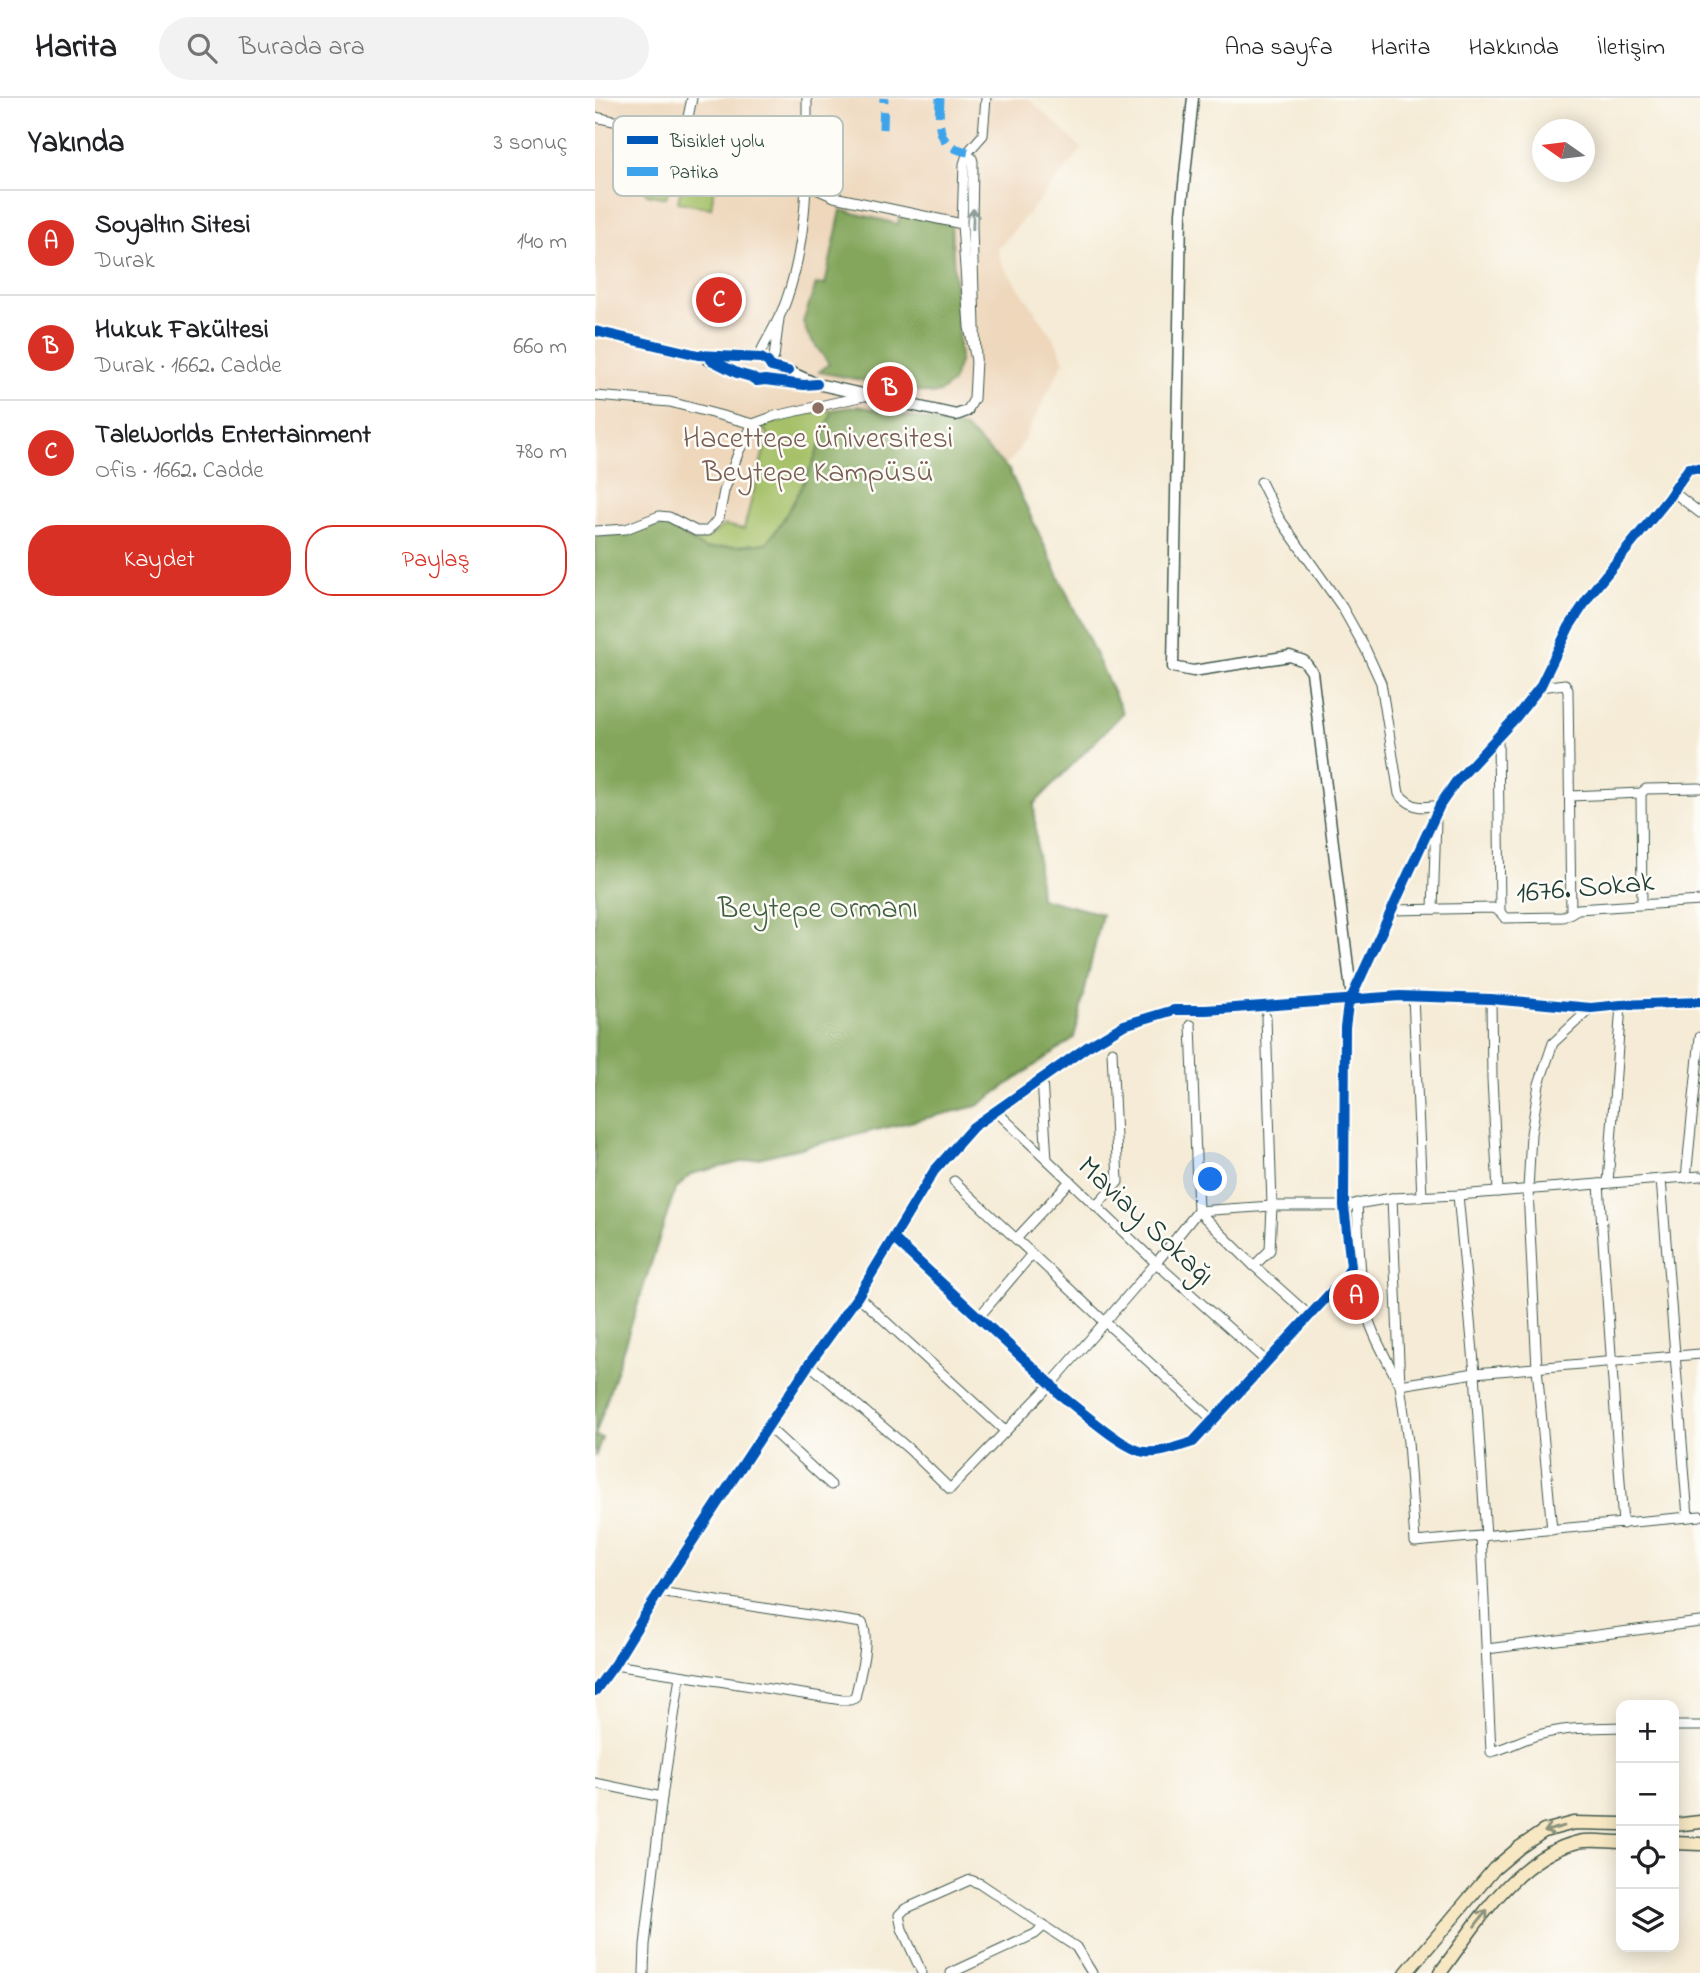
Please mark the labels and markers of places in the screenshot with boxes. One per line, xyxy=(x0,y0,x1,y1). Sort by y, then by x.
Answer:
pin: C xyxy=(696,274,742,326)
pin: B xyxy=(867,363,913,415)
marker: Hacettepe Üniversitesi Beytepe Kampüsü xyxy=(810,400,826,416)
place label: Hacettepe Üniversitesi Beytepe Kampüsü xyxy=(683,418,953,496)
pin: A xyxy=(1333,1271,1379,1323)

